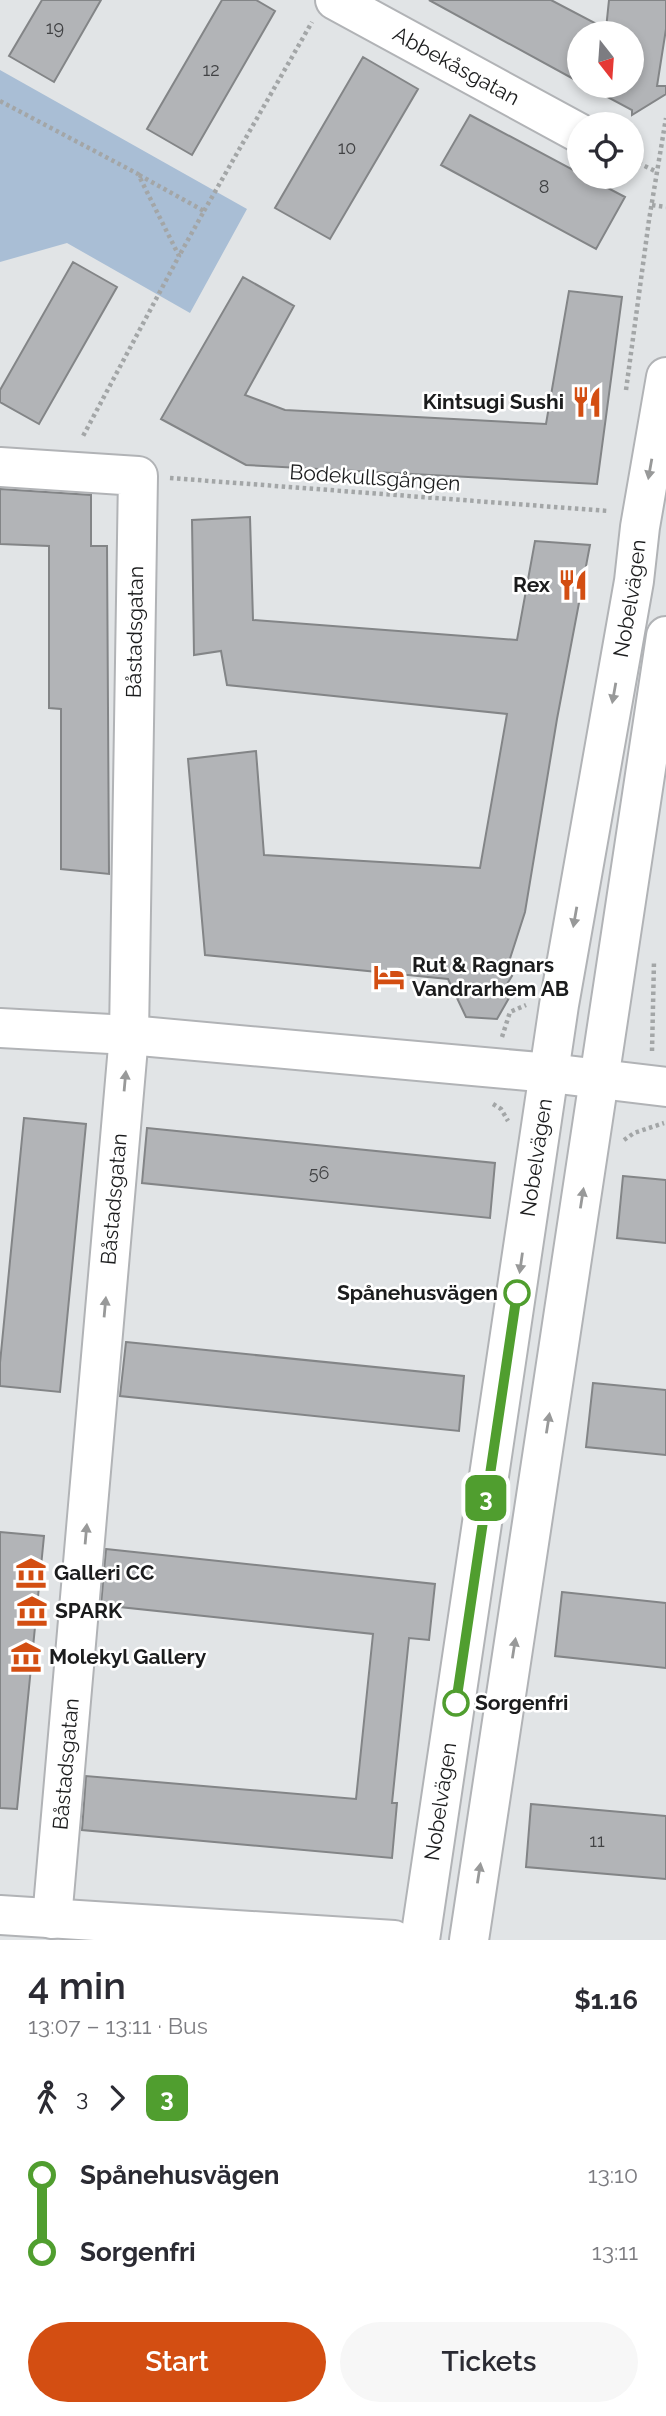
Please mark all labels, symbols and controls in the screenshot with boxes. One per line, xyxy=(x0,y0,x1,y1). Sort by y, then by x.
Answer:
house number: 19 xyxy=(46,17,64,38)
street label: Abbekåsgatan xyxy=(389,21,524,110)
north arrow xyxy=(567,21,644,98)
map controls xyxy=(567,21,644,189)
house number: 12 xyxy=(202,59,220,80)
button: locate xyxy=(567,112,644,189)
house number: 10 xyxy=(338,137,356,158)
house number: 8 xyxy=(539,176,549,197)
restaurant icon: Kintsugi Sushi xyxy=(570,385,604,419)
place label: Kintsugi Sushi xyxy=(423,389,564,414)
one-way arrow xyxy=(644,458,655,480)
street label: Bodekullsgången xyxy=(289,459,461,496)
street label: Nobelvägen xyxy=(608,538,651,659)
street label: Båstadsgatan xyxy=(121,566,148,698)
restaurant icon: Rex xyxy=(556,568,590,602)
place label: Rex xyxy=(513,572,551,597)
one-way arrow xyxy=(608,682,619,704)
one-way arrow xyxy=(569,906,580,928)
place label: Rut & Ragnars Vandrarhem AB xyxy=(412,952,569,1001)
hotel icon: Rut & Ragnars Vandrarhem AB xyxy=(372,960,406,994)
one-way arrow xyxy=(120,1070,131,1092)
street label: Nobelvägen xyxy=(515,1097,557,1218)
street label: Båstadsgatan xyxy=(95,1132,132,1266)
house number: 56 xyxy=(309,1162,329,1183)
one-way arrow xyxy=(577,1187,588,1209)
one-way arrow xyxy=(515,1252,526,1274)
place label: Spånehusvägen xyxy=(337,1280,498,1305)
marker: Spånehusvägen xyxy=(504,1280,530,1306)
one-way arrow xyxy=(100,1296,111,1318)
one-way arrow xyxy=(543,1412,554,1434)
line badge: 3 xyxy=(463,1475,509,1521)
text: 3 xyxy=(479,1483,493,1512)
one-way arrow xyxy=(80,1523,91,1545)
museum icon: Galleri CC xyxy=(14,1556,48,1590)
place label: Galleri CC xyxy=(54,1560,154,1585)
museum icon: SPARK xyxy=(15,1594,49,1628)
place label: SPARK xyxy=(55,1598,123,1623)
one-way arrow xyxy=(509,1637,520,1659)
museum icon: Molekyl Gallery xyxy=(9,1640,43,1674)
place label: Molekyl Gallery xyxy=(49,1644,207,1669)
marker: Sorgenfri xyxy=(443,1690,469,1716)
place label: Sorgenfri xyxy=(475,1690,568,1715)
street label: Båstadsgatan xyxy=(47,1697,84,1831)
street label: Nobelvägen xyxy=(419,1741,461,1862)
house number: 11 xyxy=(589,1830,605,1851)
one-way arrow xyxy=(474,1861,485,1883)
text: 4 min xyxy=(28,1963,126,2008)
text: $1.16 xyxy=(574,1985,638,2015)
text: 13:07 – 13:11 · Bus xyxy=(28,2012,208,2039)
icon: walk xyxy=(28,2079,66,2117)
icon: forward xyxy=(98,2079,136,2117)
text: 3 xyxy=(160,2083,174,2112)
text: 3 xyxy=(76,2084,88,2111)
text: Spånehusvägen xyxy=(80,2160,279,2190)
text: 13:10 xyxy=(588,2161,638,2188)
text: Sorgenfri xyxy=(80,2237,196,2267)
text: 13:11 xyxy=(592,2238,638,2265)
button: Start xyxy=(28,2322,326,2402)
button: Tickets xyxy=(340,2322,638,2402)

